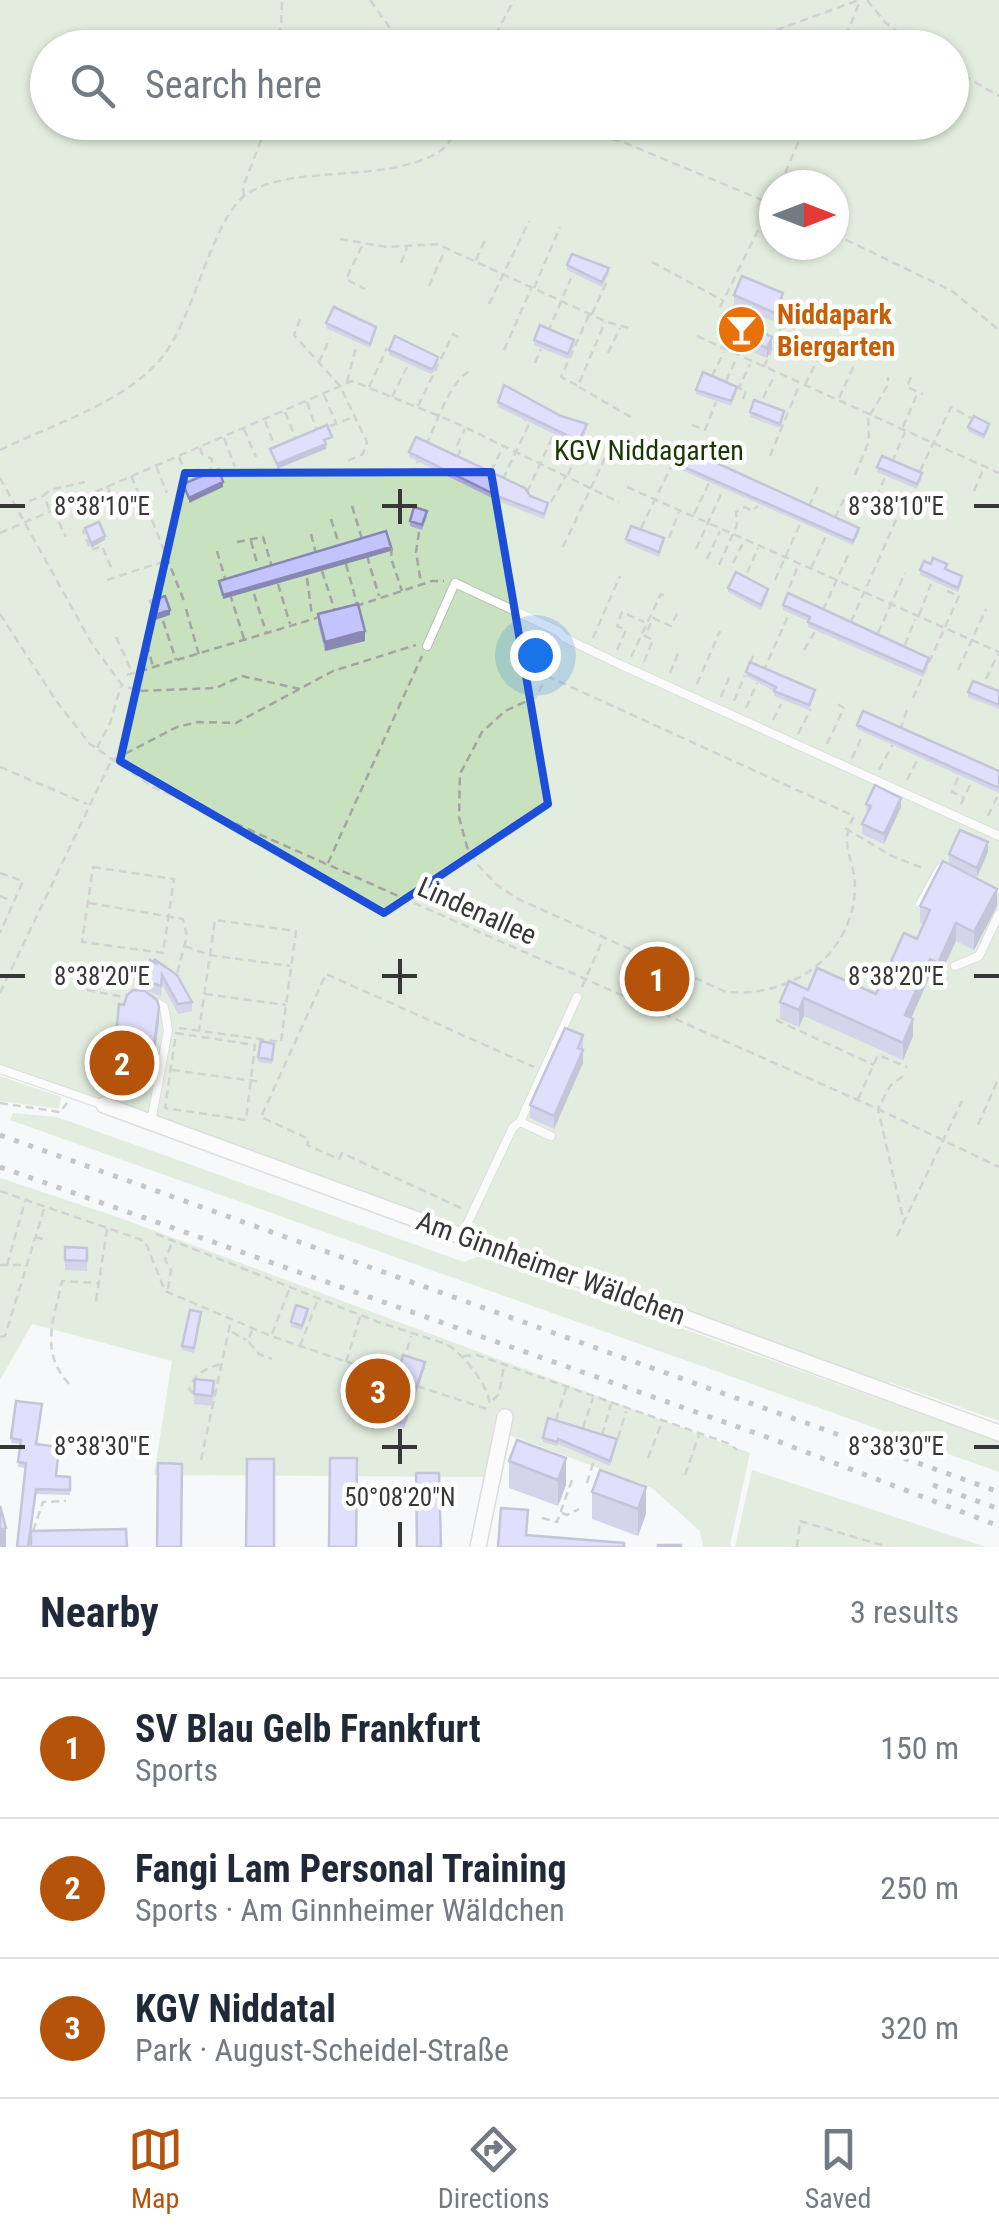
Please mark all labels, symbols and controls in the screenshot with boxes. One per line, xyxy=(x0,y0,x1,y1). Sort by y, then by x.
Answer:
search box xyxy=(30,30,969,140)
icon: search xyxy=(65,58,120,113)
text: Search here xyxy=(145,63,322,107)
north arrow xyxy=(759,170,849,260)
place label: Niddapark Biergarten xyxy=(777,298,895,363)
bar icon: Niddapark Biergarten xyxy=(716,304,768,356)
park label: KGV Niddagarten xyxy=(554,434,744,467)
text: 8°38'10"E xyxy=(54,492,150,521)
text: 8°38'10"E xyxy=(848,492,944,521)
your location xyxy=(510,630,561,681)
street label: Lindenallee xyxy=(413,870,541,952)
pin: 1 xyxy=(624,942,690,1016)
text: 8°38'20"E xyxy=(54,962,150,991)
text: 8°38'20"E xyxy=(848,962,944,991)
pin: 2 xyxy=(90,1026,154,1100)
street label: Am Ginnheimer Wäldchen xyxy=(412,1204,690,1332)
pin: 3 xyxy=(346,1354,410,1428)
text: 8°38'30"E xyxy=(54,1432,150,1461)
text: 8°38'30"E xyxy=(848,1432,944,1461)
text: 50°08'20"N xyxy=(344,1483,456,1512)
text: Nearby xyxy=(40,1588,159,1637)
text: 3 results xyxy=(850,1593,959,1631)
text: SV Blau Gelb Frankfurt xyxy=(135,1707,481,1751)
text: 1 xyxy=(64,1729,81,1767)
text: 150 m xyxy=(880,1729,959,1767)
text: Sports xyxy=(135,1751,218,1789)
text: Fangi Lam Personal Training xyxy=(135,1847,567,1891)
text: 2 xyxy=(64,1869,81,1907)
text: 250 m xyxy=(880,1869,959,1907)
text: Sports · Am Ginnheimer Wäldchen xyxy=(135,1891,565,1929)
text: KGV Niddatal xyxy=(135,1987,336,2031)
text: 3 xyxy=(64,2009,81,2047)
text: 320 m xyxy=(880,2009,959,2047)
text: Park · August-Scheidel-Straße xyxy=(135,2031,509,2069)
tab: Map xyxy=(128,2122,183,2215)
tab: Directions xyxy=(438,2122,550,2215)
tab: Saved xyxy=(805,2122,871,2215)

